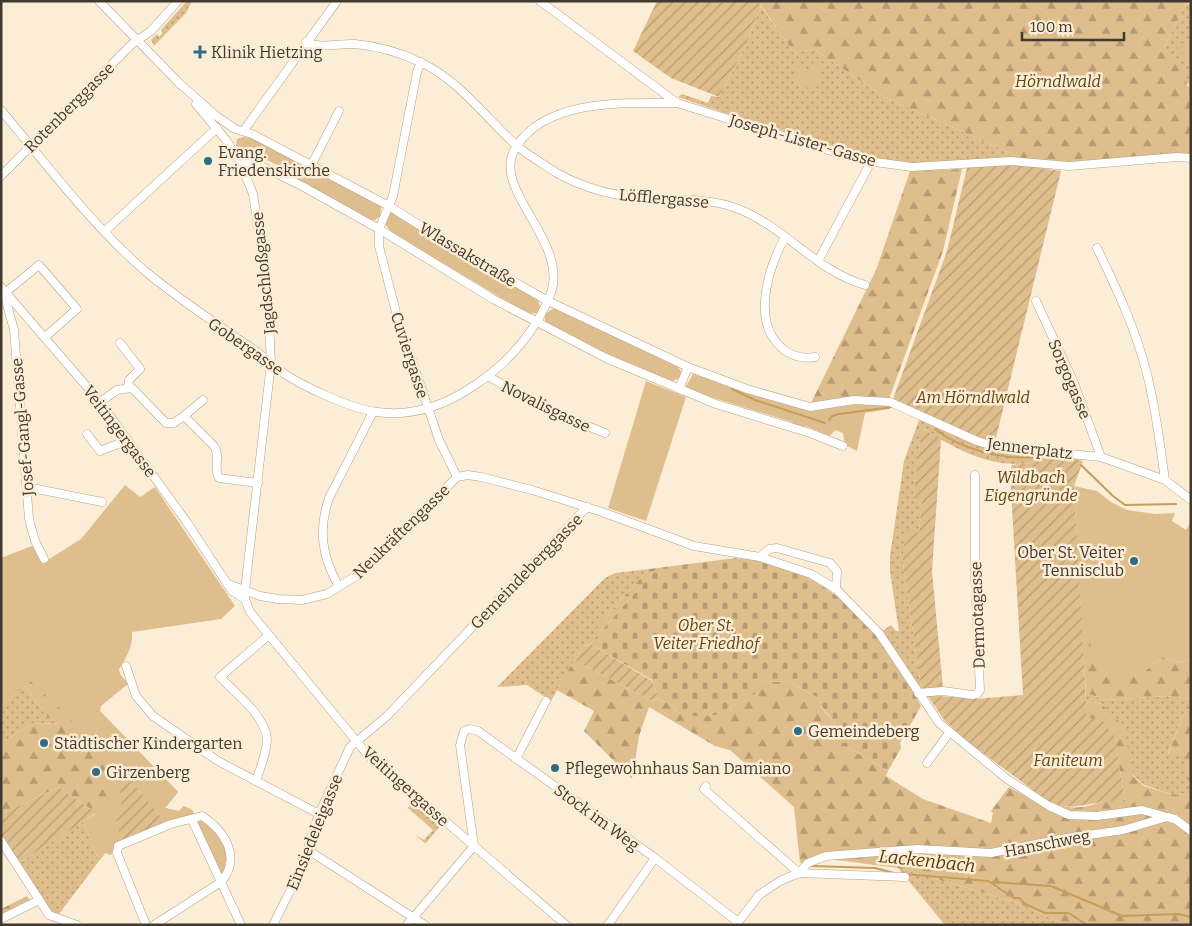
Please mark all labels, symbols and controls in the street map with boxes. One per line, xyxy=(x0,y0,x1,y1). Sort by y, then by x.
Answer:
scale bar xyxy=(1022,10,1124,42)
text: 100 m xyxy=(1030,18,1073,36)
place label: Klinik Hietzing xyxy=(211,43,323,62)
marker: Klinik Hietzing xyxy=(193,45,207,59)
street label: Rotenberggasse xyxy=(20,58,118,156)
park label: Hörndlwald xyxy=(1015,72,1101,91)
street label: Joseph-Lister-Gasse xyxy=(726,110,878,171)
place label: Evang. Friedenskirche xyxy=(218,143,330,180)
marker: Evang. Friedenskirche xyxy=(202,155,214,167)
street label: Löfflergasse xyxy=(618,185,710,212)
street label: Jagdschloßgasse xyxy=(248,211,279,336)
street label: Wlassakstraße xyxy=(416,218,520,291)
street label: Cuviergasse xyxy=(387,310,432,401)
street label: Gobergasse xyxy=(205,314,287,379)
street label: Sorgogasse xyxy=(1044,336,1095,422)
street label: Josef-Gangl-Gasse xyxy=(7,357,38,498)
street label: Novalisgasse xyxy=(498,377,593,436)
street label: Veitingergasse xyxy=(79,382,160,481)
park label: Am Hörndlwald xyxy=(915,388,1030,407)
street label: Jennerplatz xyxy=(985,434,1074,463)
park label: Wildbach Eigengründe xyxy=(984,468,1078,505)
street label: Neukräftengasse xyxy=(349,480,454,582)
street label: Gemeindeberggasse xyxy=(466,510,586,633)
place label: Ober St. Veiter Tennisclub xyxy=(1017,543,1124,580)
marker: Ober St. Veiter Tennisclub xyxy=(1128,555,1140,567)
street label: Dermotagasse xyxy=(966,561,989,669)
park label: Ober St. Veiter Friedhof xyxy=(653,616,762,653)
place label: Gemeindeberg xyxy=(808,722,919,741)
marker: Gemeindeberg xyxy=(792,725,804,737)
place label: Städtischer Kindergarten xyxy=(54,734,242,753)
marker: Städtischer Kindergarten xyxy=(38,737,50,749)
street label: Veitingergasse xyxy=(358,743,453,830)
park label: Faniteum xyxy=(1033,751,1103,770)
place label: Pflegewohnhaus San Damiano xyxy=(565,759,791,778)
marker: Pflegewohnhaus San Damiano xyxy=(549,762,561,774)
place label: Girzenberg xyxy=(106,763,190,782)
marker: Girzenberg xyxy=(90,766,102,778)
street label: Einsiedeleigasse xyxy=(282,771,346,893)
street label: Stock im Weg xyxy=(550,780,643,855)
street label: Hanschweg xyxy=(1003,826,1091,861)
water label: Lackenbach xyxy=(878,845,976,877)

